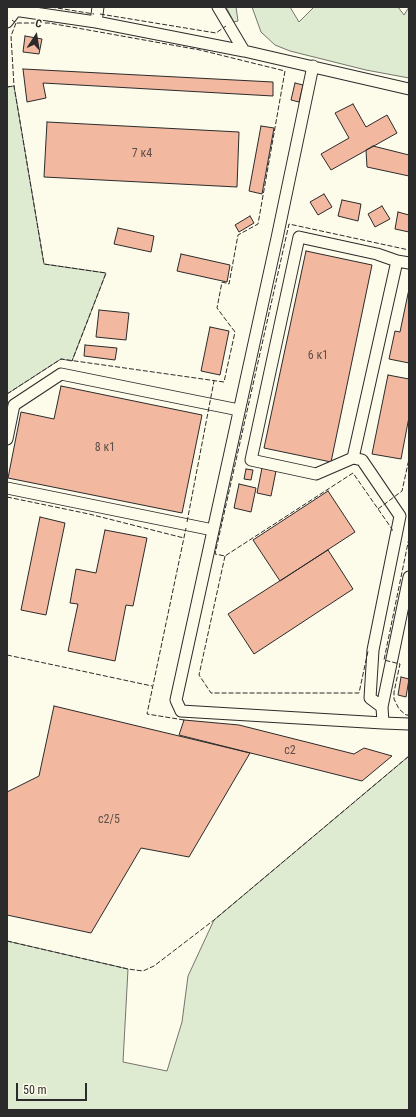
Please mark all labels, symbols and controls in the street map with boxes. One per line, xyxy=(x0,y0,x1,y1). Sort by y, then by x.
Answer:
north arrow xyxy=(16,16,56,56)
text: С xyxy=(34,17,43,31)
house number: 7 к4 xyxy=(132,147,152,161)
house number: 6 к1 xyxy=(308,349,328,363)
house number: 8 к1 xyxy=(95,441,115,455)
house number: с2 xyxy=(284,744,296,758)
house number: с2/5 xyxy=(98,813,120,827)
scale bar xyxy=(18,1075,89,1101)
text: 50 m xyxy=(23,1083,47,1097)

